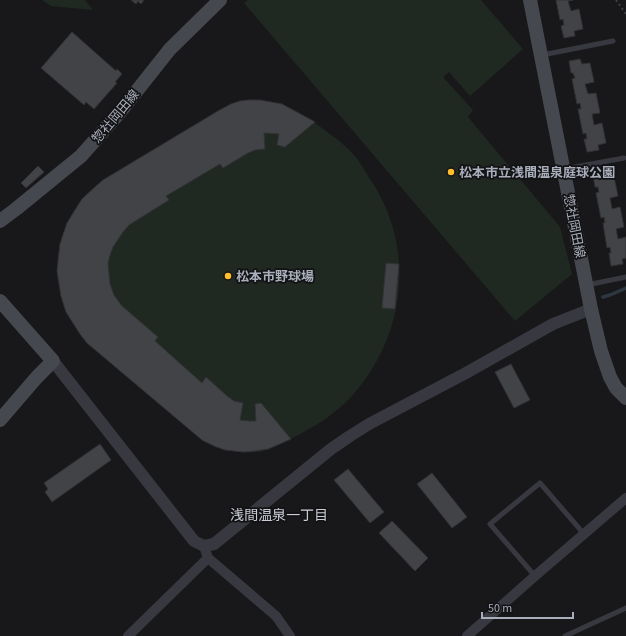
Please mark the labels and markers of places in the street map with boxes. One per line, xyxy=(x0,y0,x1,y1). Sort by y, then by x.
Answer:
place label: 松本市立浅間温泉庭球公園 xyxy=(459,164,615,182)
marker: 松本市立浅間温泉庭球公園 xyxy=(446,167,456,177)
place label: 松本市野球場 xyxy=(236,268,314,286)
marker: 松本市野球場 xyxy=(223,271,233,281)

